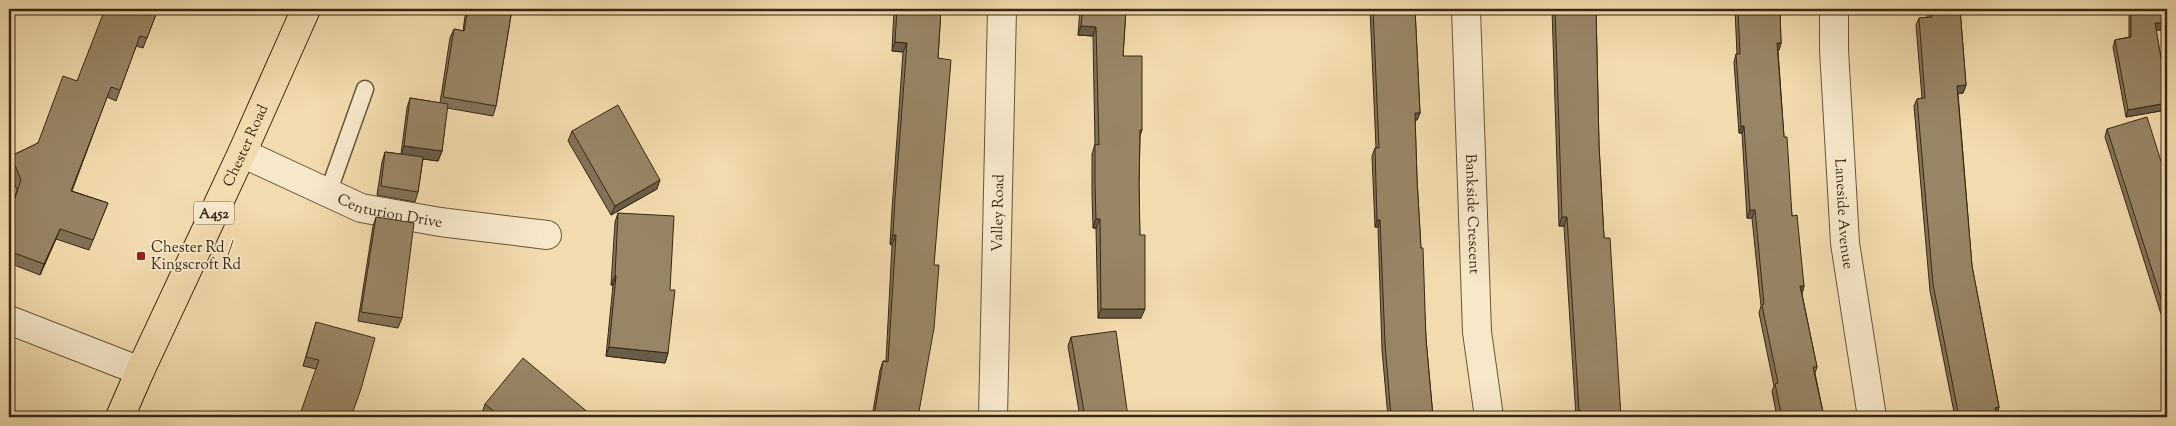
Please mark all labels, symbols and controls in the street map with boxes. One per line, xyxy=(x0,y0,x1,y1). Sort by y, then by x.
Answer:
street label: Chester Road xyxy=(219,101,274,191)
street label: Bankside Crescent xyxy=(1459,154,1484,274)
street label: Laneside Avenue xyxy=(1828,158,1858,270)
street label: Valley Road xyxy=(988,174,1010,252)
street label: Centurion Drive xyxy=(333,189,444,234)
road number: A452 xyxy=(194,202,234,224)
place label: Chester Rd / Kingscroft Rd xyxy=(151,238,241,276)
marker: Chester Rd / Kingscroft Rd xyxy=(135,250,147,262)

